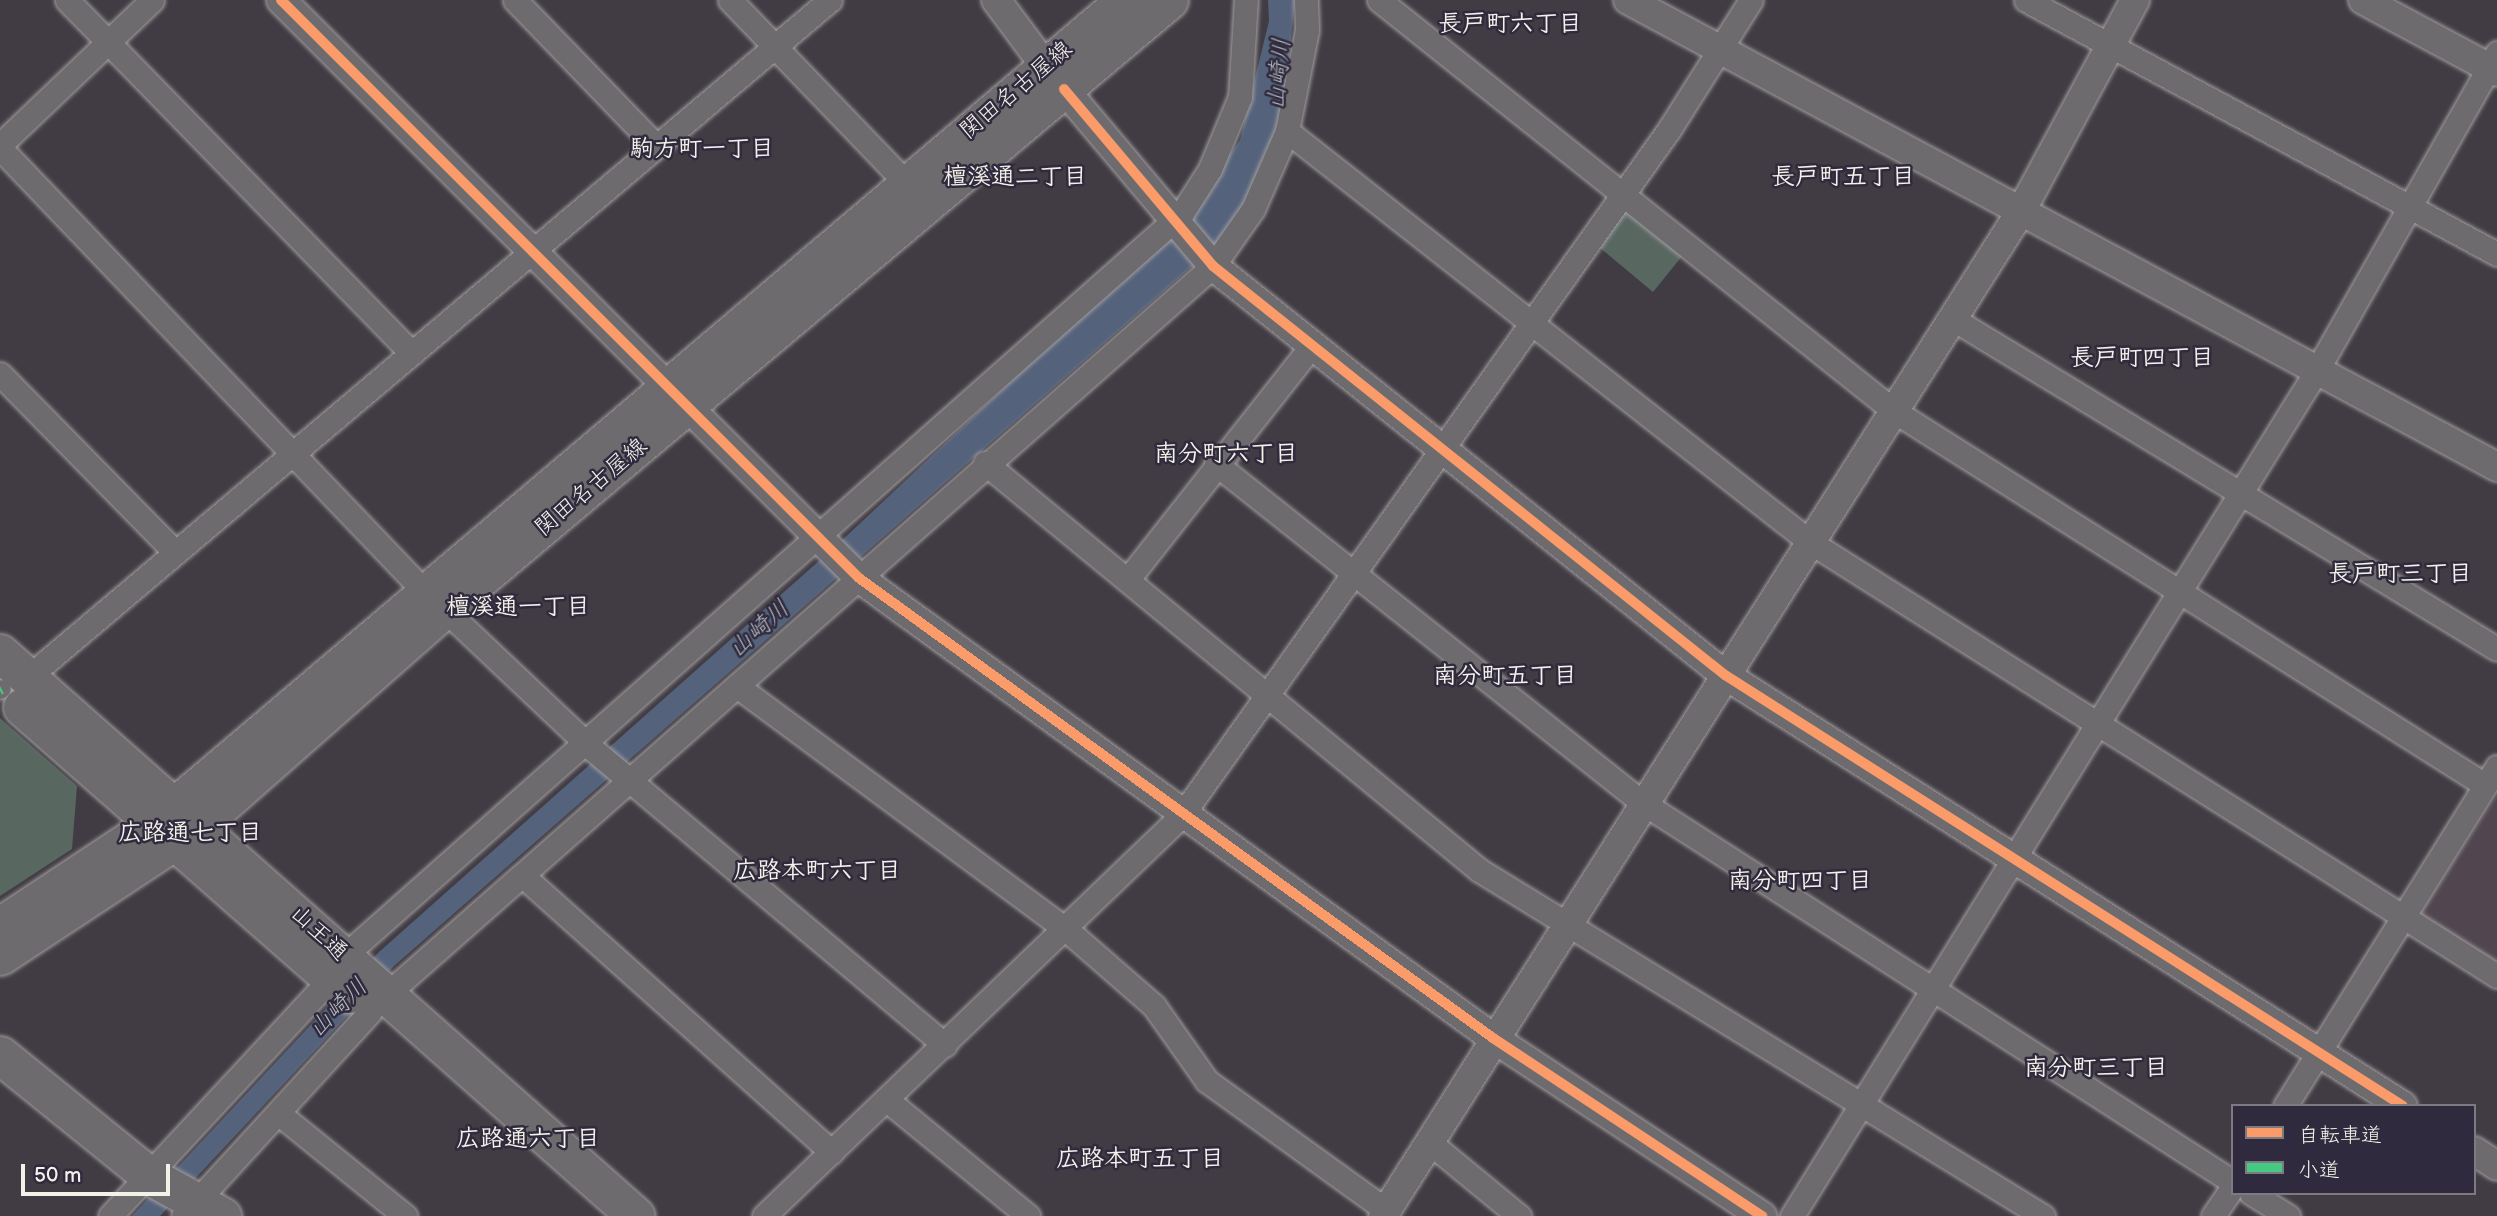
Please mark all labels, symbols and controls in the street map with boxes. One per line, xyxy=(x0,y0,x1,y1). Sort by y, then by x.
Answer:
district label: 長戸町六丁目 xyxy=(1438,10,1582,38)
street label: 関田名古屋線 xyxy=(954,35,1078,145)
water label: 山崎川 xyxy=(1262,37,1296,111)
district label: 駒方町一丁目 xyxy=(630,135,774,163)
district label: 檀溪通二丁目 xyxy=(943,163,1087,191)
district label: 長戸町五丁目 xyxy=(1771,163,1915,191)
district label: 長戸町四丁目 xyxy=(2070,344,2214,372)
street label: 関田名古屋線 xyxy=(529,432,653,542)
district label: 南分町六丁目 xyxy=(1154,440,1298,468)
district label: 長戸町三丁目 xyxy=(2328,560,2472,588)
district label: 檀溪通一丁目 xyxy=(446,593,590,621)
water label: 山崎川 xyxy=(723,594,795,664)
district label: 南分町五丁目 xyxy=(1433,662,1577,690)
district label: 広路通七丁目 xyxy=(118,819,262,847)
district label: 広路本町六丁目 xyxy=(733,857,901,885)
district label: 南分町四丁目 xyxy=(1728,867,1872,895)
street label: 山王通 xyxy=(284,899,354,967)
water label: 山崎川 xyxy=(302,972,374,1044)
district label: 南分町三丁目 xyxy=(2024,1054,2168,1082)
legend xyxy=(2231,1104,2476,1195)
text: 自転車道 xyxy=(2298,1123,2382,1148)
district label: 広路通六丁目 xyxy=(456,1125,600,1153)
district label: 広路本町五丁目 xyxy=(1056,1145,1224,1173)
scale bar xyxy=(24,1150,173,1194)
text: 小道 xyxy=(2298,1158,2340,1183)
text: 50 m xyxy=(34,1163,81,1188)

